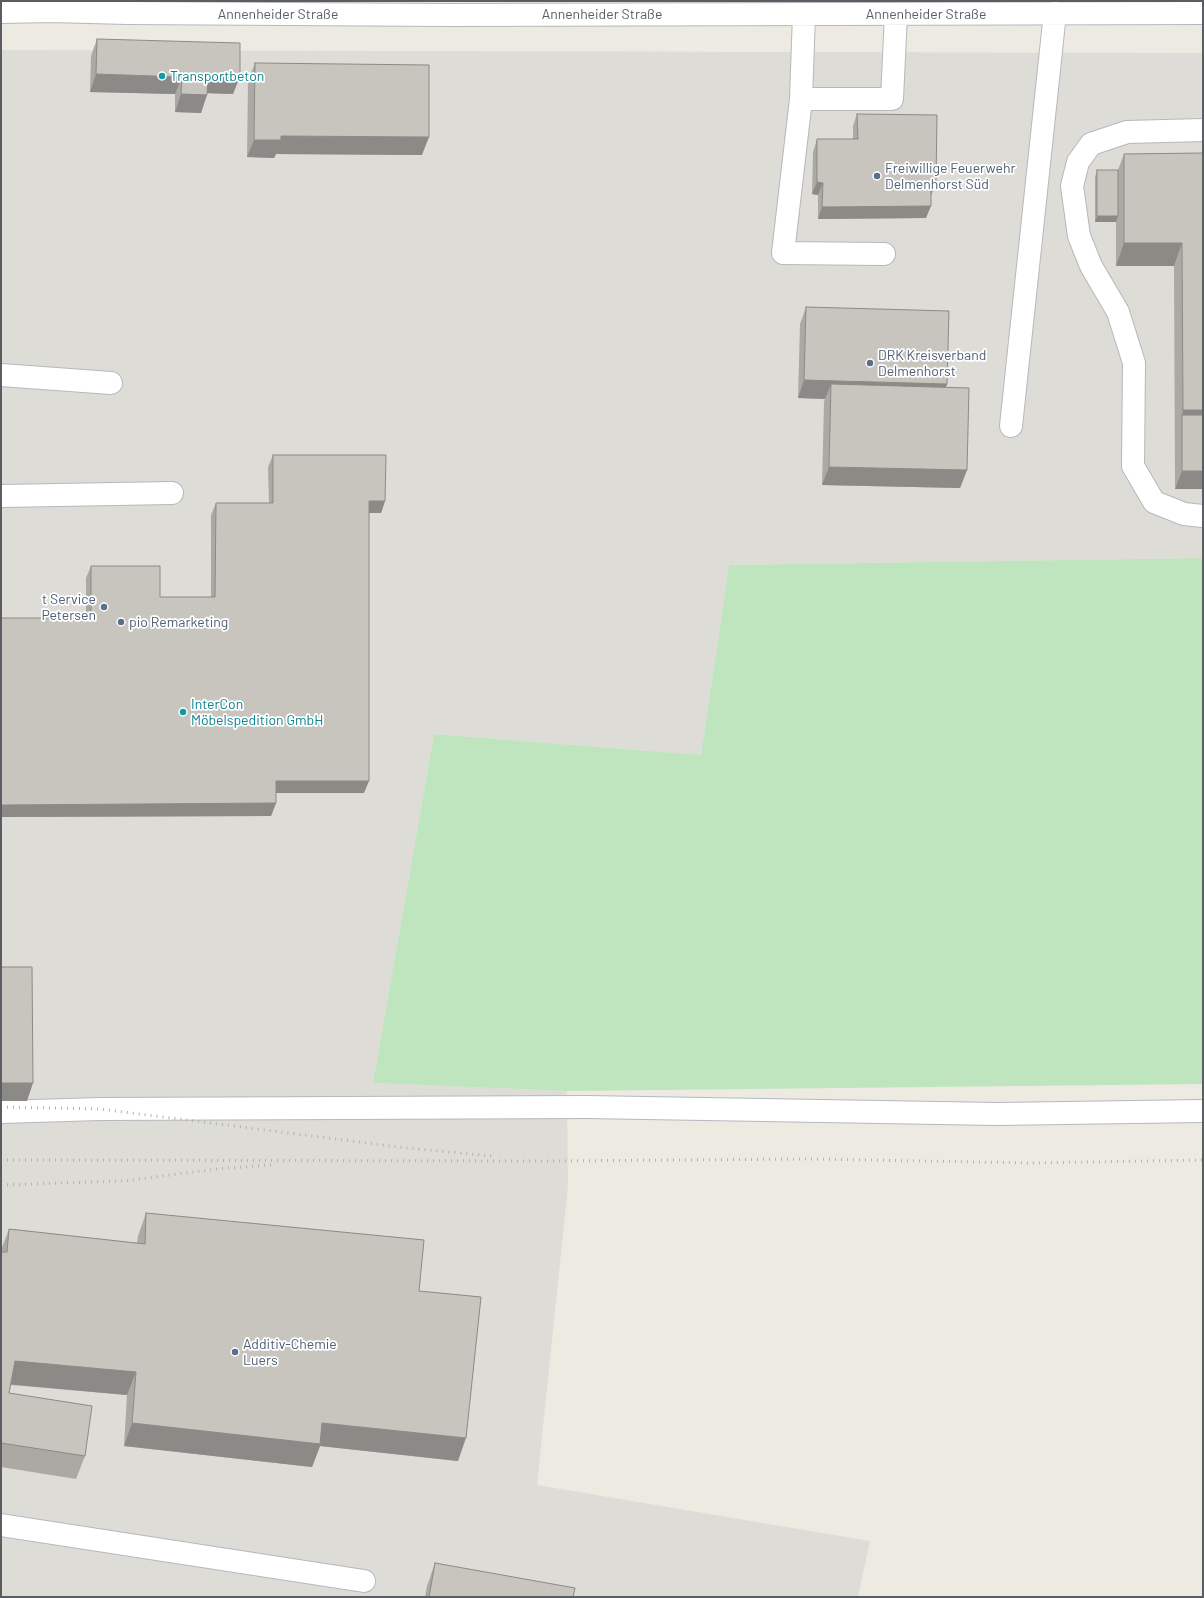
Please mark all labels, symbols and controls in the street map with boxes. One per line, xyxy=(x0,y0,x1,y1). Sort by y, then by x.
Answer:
street label: Annenheider Straße xyxy=(218,6,338,22)
street label: Annenheider Straße xyxy=(542,6,662,22)
street label: Annenheider Straße xyxy=(866,6,986,22)
place label: Transportbeton xyxy=(170,68,264,84)
marker: Transportbeton xyxy=(157,71,167,81)
place label: Freiwillige Feuerwehr Delmenhorst Süd xyxy=(885,160,1016,192)
marker: Freiwillige Feuerwehr Delmenhorst Süd xyxy=(872,171,882,181)
place label: DRK Kreisverband Delmenhorst xyxy=(878,347,986,380)
marker: DRK Kreisverband Delmenhorst xyxy=(865,358,875,368)
place label: t Service Petersen xyxy=(41,591,96,624)
marker: t Service Petersen xyxy=(99,602,109,612)
place label: pio Remarketing xyxy=(129,614,228,630)
marker: pio Remarketing xyxy=(116,617,126,627)
place label: InterCon Möbelspedition GmbH xyxy=(191,696,323,728)
marker: InterCon Möbelspedition GmbH xyxy=(178,707,188,717)
place label: Additiv-Chemie Luers xyxy=(243,1336,337,1368)
marker: Additiv-Chemie Luers xyxy=(230,1347,240,1357)

